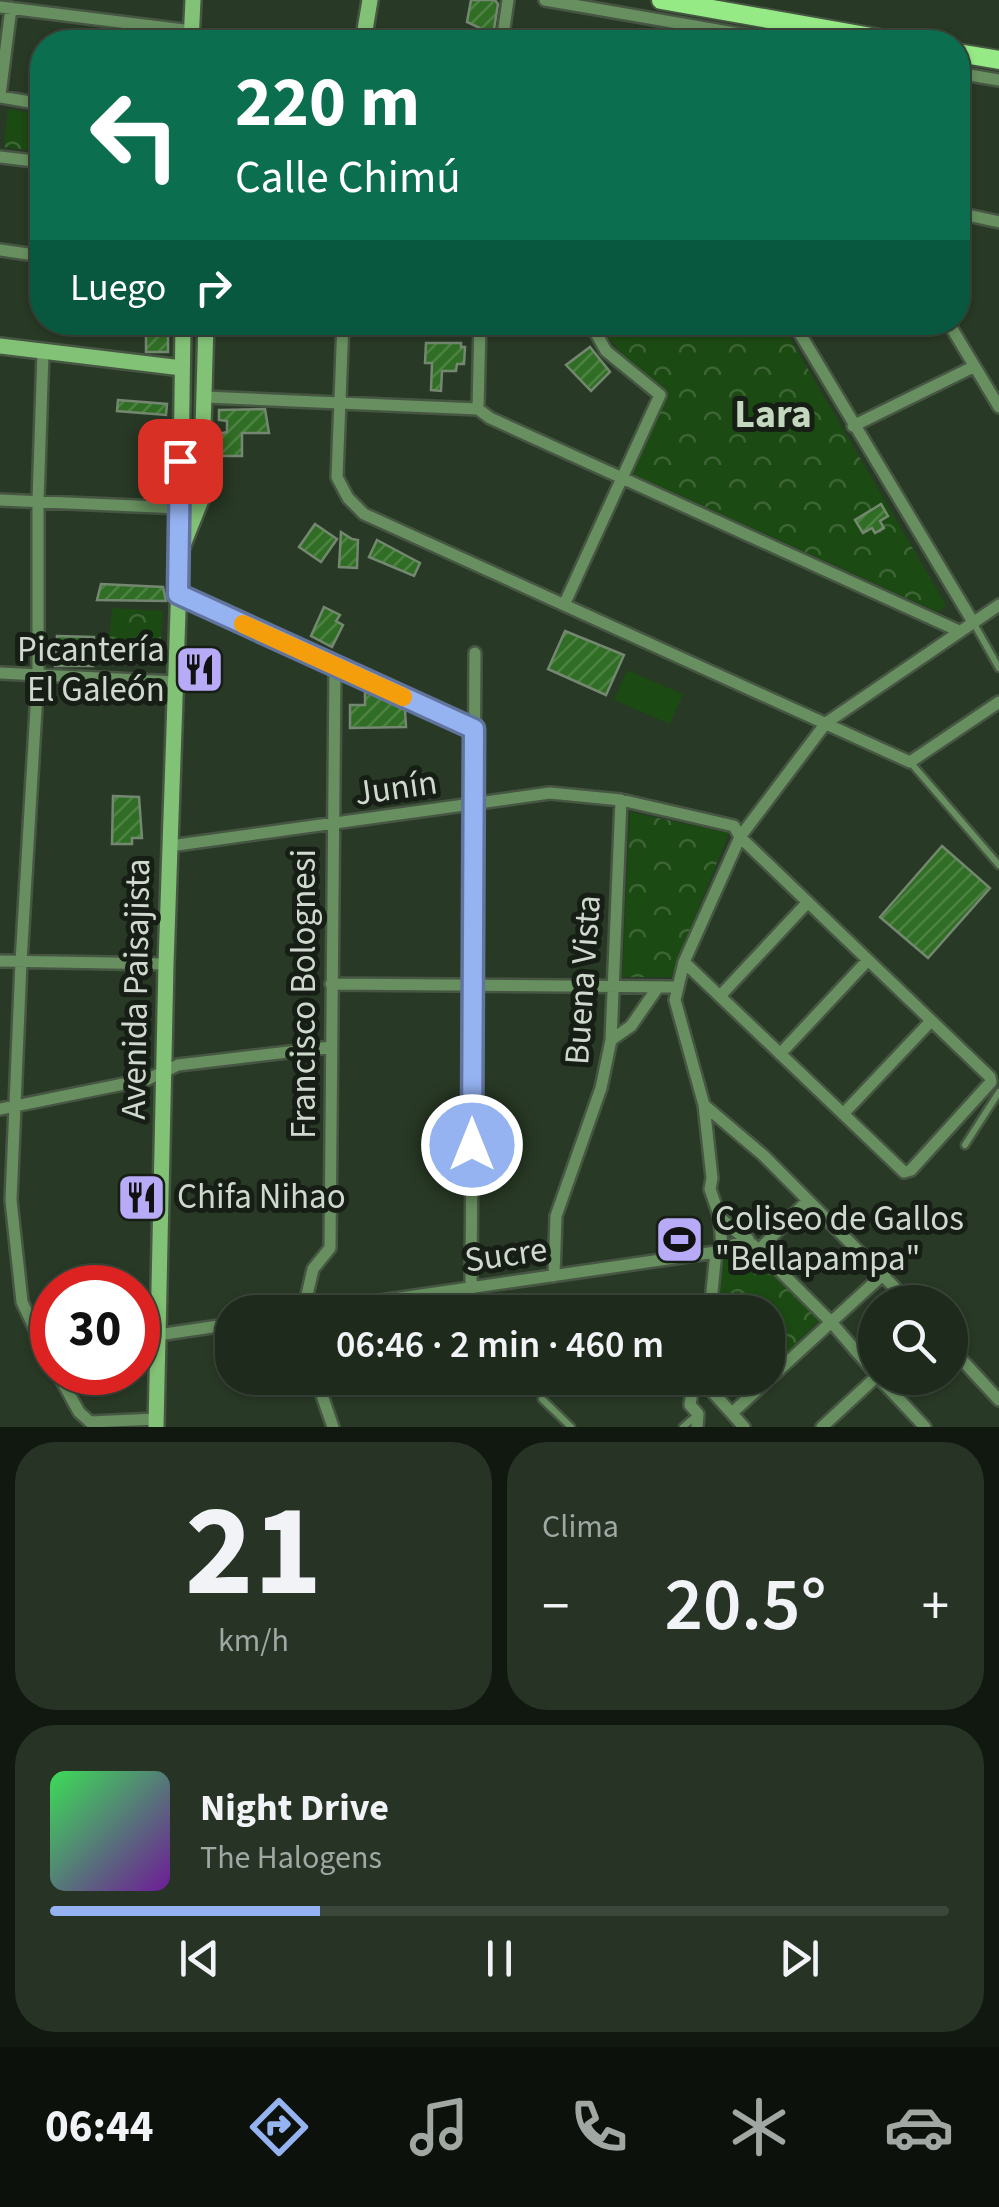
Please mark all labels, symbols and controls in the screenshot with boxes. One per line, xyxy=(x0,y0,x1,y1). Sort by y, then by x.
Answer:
text: 220 m xyxy=(235,53,420,153)
icon: left xyxy=(70,70,200,200)
text: Calle Chimú xyxy=(235,146,461,210)
icon: right xyxy=(186,260,241,315)
text: Luego xyxy=(70,261,166,315)
district label: Lara xyxy=(734,386,812,443)
pin xyxy=(138,419,223,504)
icon: arrive xyxy=(153,434,208,489)
place label: Picantería El Galeón xyxy=(17,625,165,715)
restaurant icon: Picantería El Galeón xyxy=(174,644,226,696)
street label: Junín xyxy=(352,757,440,819)
street label: Francisco Bolognesi xyxy=(279,849,329,1139)
street label: Avenida Paisajista xyxy=(109,858,163,1120)
street label: Buena Vista xyxy=(552,893,614,1067)
position arrow xyxy=(420,1093,524,1197)
restaurant icon: Chifa Nihao xyxy=(116,1171,168,1223)
place label: Chifa Nihao xyxy=(177,1172,346,1222)
place label: Coliseo de Gallos "Bellapampa" xyxy=(715,1194,964,1284)
sports icon: Coliseo de Gallos "Bellapampa" xyxy=(654,1213,706,1265)
street label: Sucre xyxy=(461,1224,551,1286)
speed limit sign: 30 xyxy=(30,1265,160,1395)
map controls xyxy=(858,1285,968,1395)
button: search xyxy=(858,1285,968,1395)
text: 06:46 · 2 min · 460 m xyxy=(336,1318,664,1372)
text: 21 xyxy=(185,1460,322,1645)
text: Clima xyxy=(542,1504,619,1550)
text: 20.5° xyxy=(664,1552,827,1659)
text: − xyxy=(542,1568,569,1646)
text: + xyxy=(922,1568,949,1646)
text: km/h xyxy=(218,1618,289,1664)
text: Night Drive xyxy=(200,1781,389,1835)
text: The Halogens xyxy=(200,1835,382,1881)
icon: previous xyxy=(172,1931,227,1986)
icon: pause xyxy=(472,1931,527,1986)
icon: next xyxy=(772,1931,827,1986)
icon: directions xyxy=(244,2092,314,2162)
icon: music xyxy=(404,2092,474,2162)
icon: phone xyxy=(564,2092,634,2162)
icon: climate xyxy=(724,2092,794,2162)
icon: car xyxy=(884,2092,954,2162)
text: 06:44 xyxy=(45,2095,154,2159)

